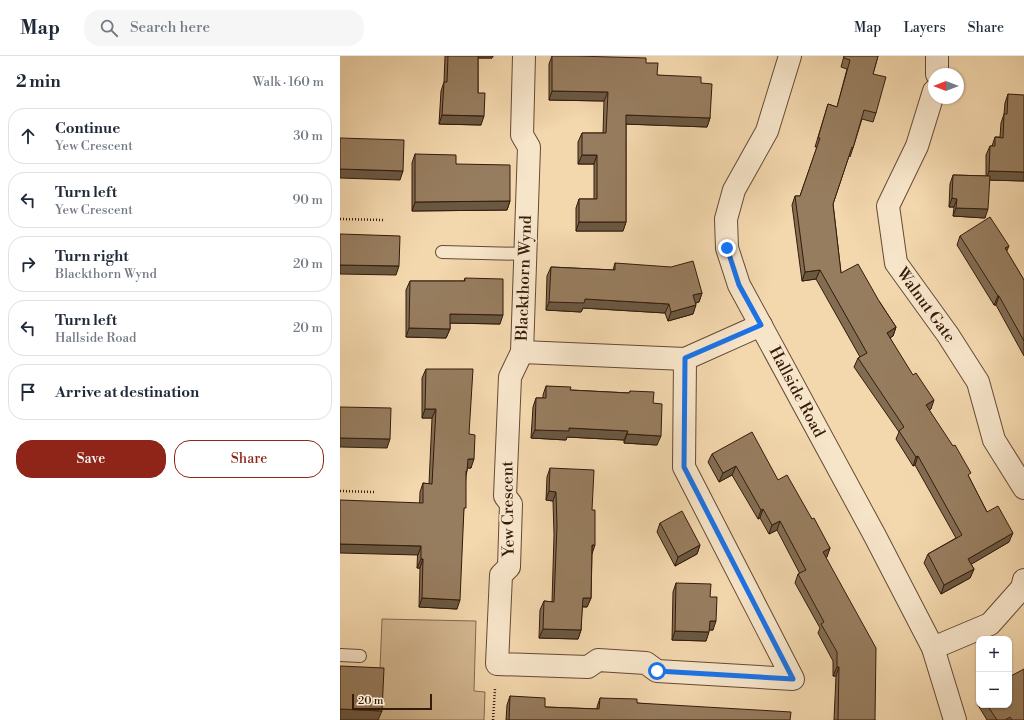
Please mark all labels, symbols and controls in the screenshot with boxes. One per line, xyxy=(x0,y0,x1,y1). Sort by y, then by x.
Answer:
search box xyxy=(84,10,364,46)
text: Map xyxy=(20,16,60,40)
icon: search xyxy=(98,17,120,39)
text: Search here xyxy=(130,18,210,37)
text: Map xyxy=(854,19,881,37)
text: Layers xyxy=(903,19,946,37)
text: Share xyxy=(968,19,1004,37)
north arrow xyxy=(928,68,964,104)
text: 2 min xyxy=(16,71,61,93)
text: Walk · 160 m xyxy=(253,74,324,90)
text: Continue xyxy=(55,119,120,138)
icon: ahead xyxy=(17,125,39,147)
text: 30 m xyxy=(293,128,323,144)
text: Yew Crescent xyxy=(55,138,133,154)
text: Turn left xyxy=(55,183,117,202)
icon: left xyxy=(17,189,39,211)
text: 90 m xyxy=(292,192,323,208)
text: Yew Crescent xyxy=(55,202,133,218)
street label: Blackthorn Wynd xyxy=(512,215,536,342)
route end xyxy=(718,239,736,257)
text: Turn right xyxy=(55,247,129,266)
icon: right xyxy=(17,253,39,275)
text: 20 m xyxy=(293,256,323,272)
street label: Walnut Gate xyxy=(892,263,960,346)
text: Blackthorn Wynd xyxy=(55,266,157,282)
text: Turn left xyxy=(55,311,117,330)
icon: left xyxy=(17,317,39,339)
text: 20 m xyxy=(293,320,323,336)
text: Hallside Road xyxy=(55,330,136,346)
street label: Hallside Road xyxy=(765,343,829,441)
icon: arrive xyxy=(17,381,39,403)
text: Arrive at destination xyxy=(55,383,199,402)
button: Save xyxy=(16,440,166,478)
button: Share xyxy=(174,440,324,478)
street label: Yew Crescent xyxy=(497,461,519,558)
map controls xyxy=(976,636,1012,708)
button: + xyxy=(976,636,1012,672)
route start xyxy=(648,662,666,680)
button: − xyxy=(976,672,1012,708)
scale bar xyxy=(352,692,432,711)
text: 20 m xyxy=(358,694,383,708)

